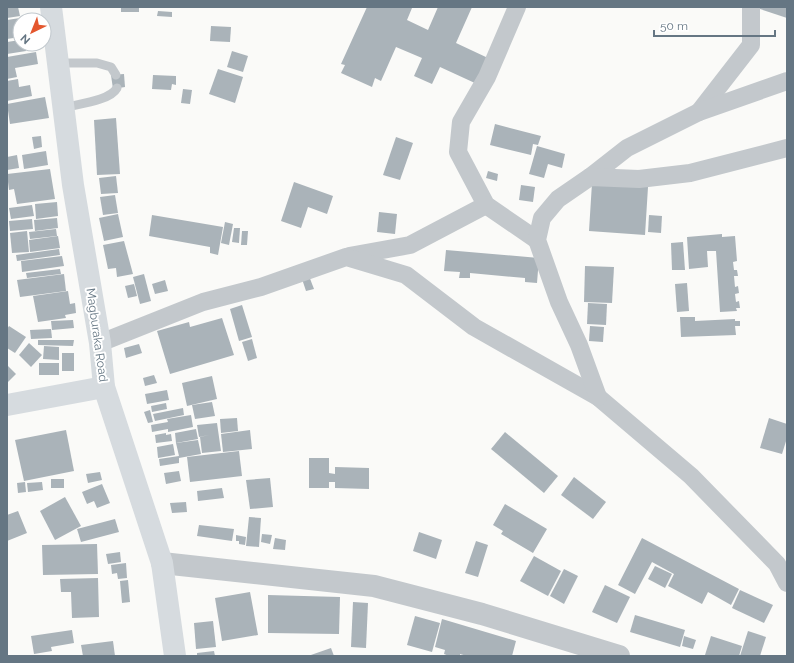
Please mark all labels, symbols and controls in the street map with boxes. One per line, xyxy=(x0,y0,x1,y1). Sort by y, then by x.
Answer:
north arrow xyxy=(12,12,52,52)
scale bar xyxy=(654,12,775,38)
text: 50 m xyxy=(660,19,688,33)
text: N xyxy=(18,31,33,47)
street label: Magburaka Road xyxy=(83,287,111,383)

